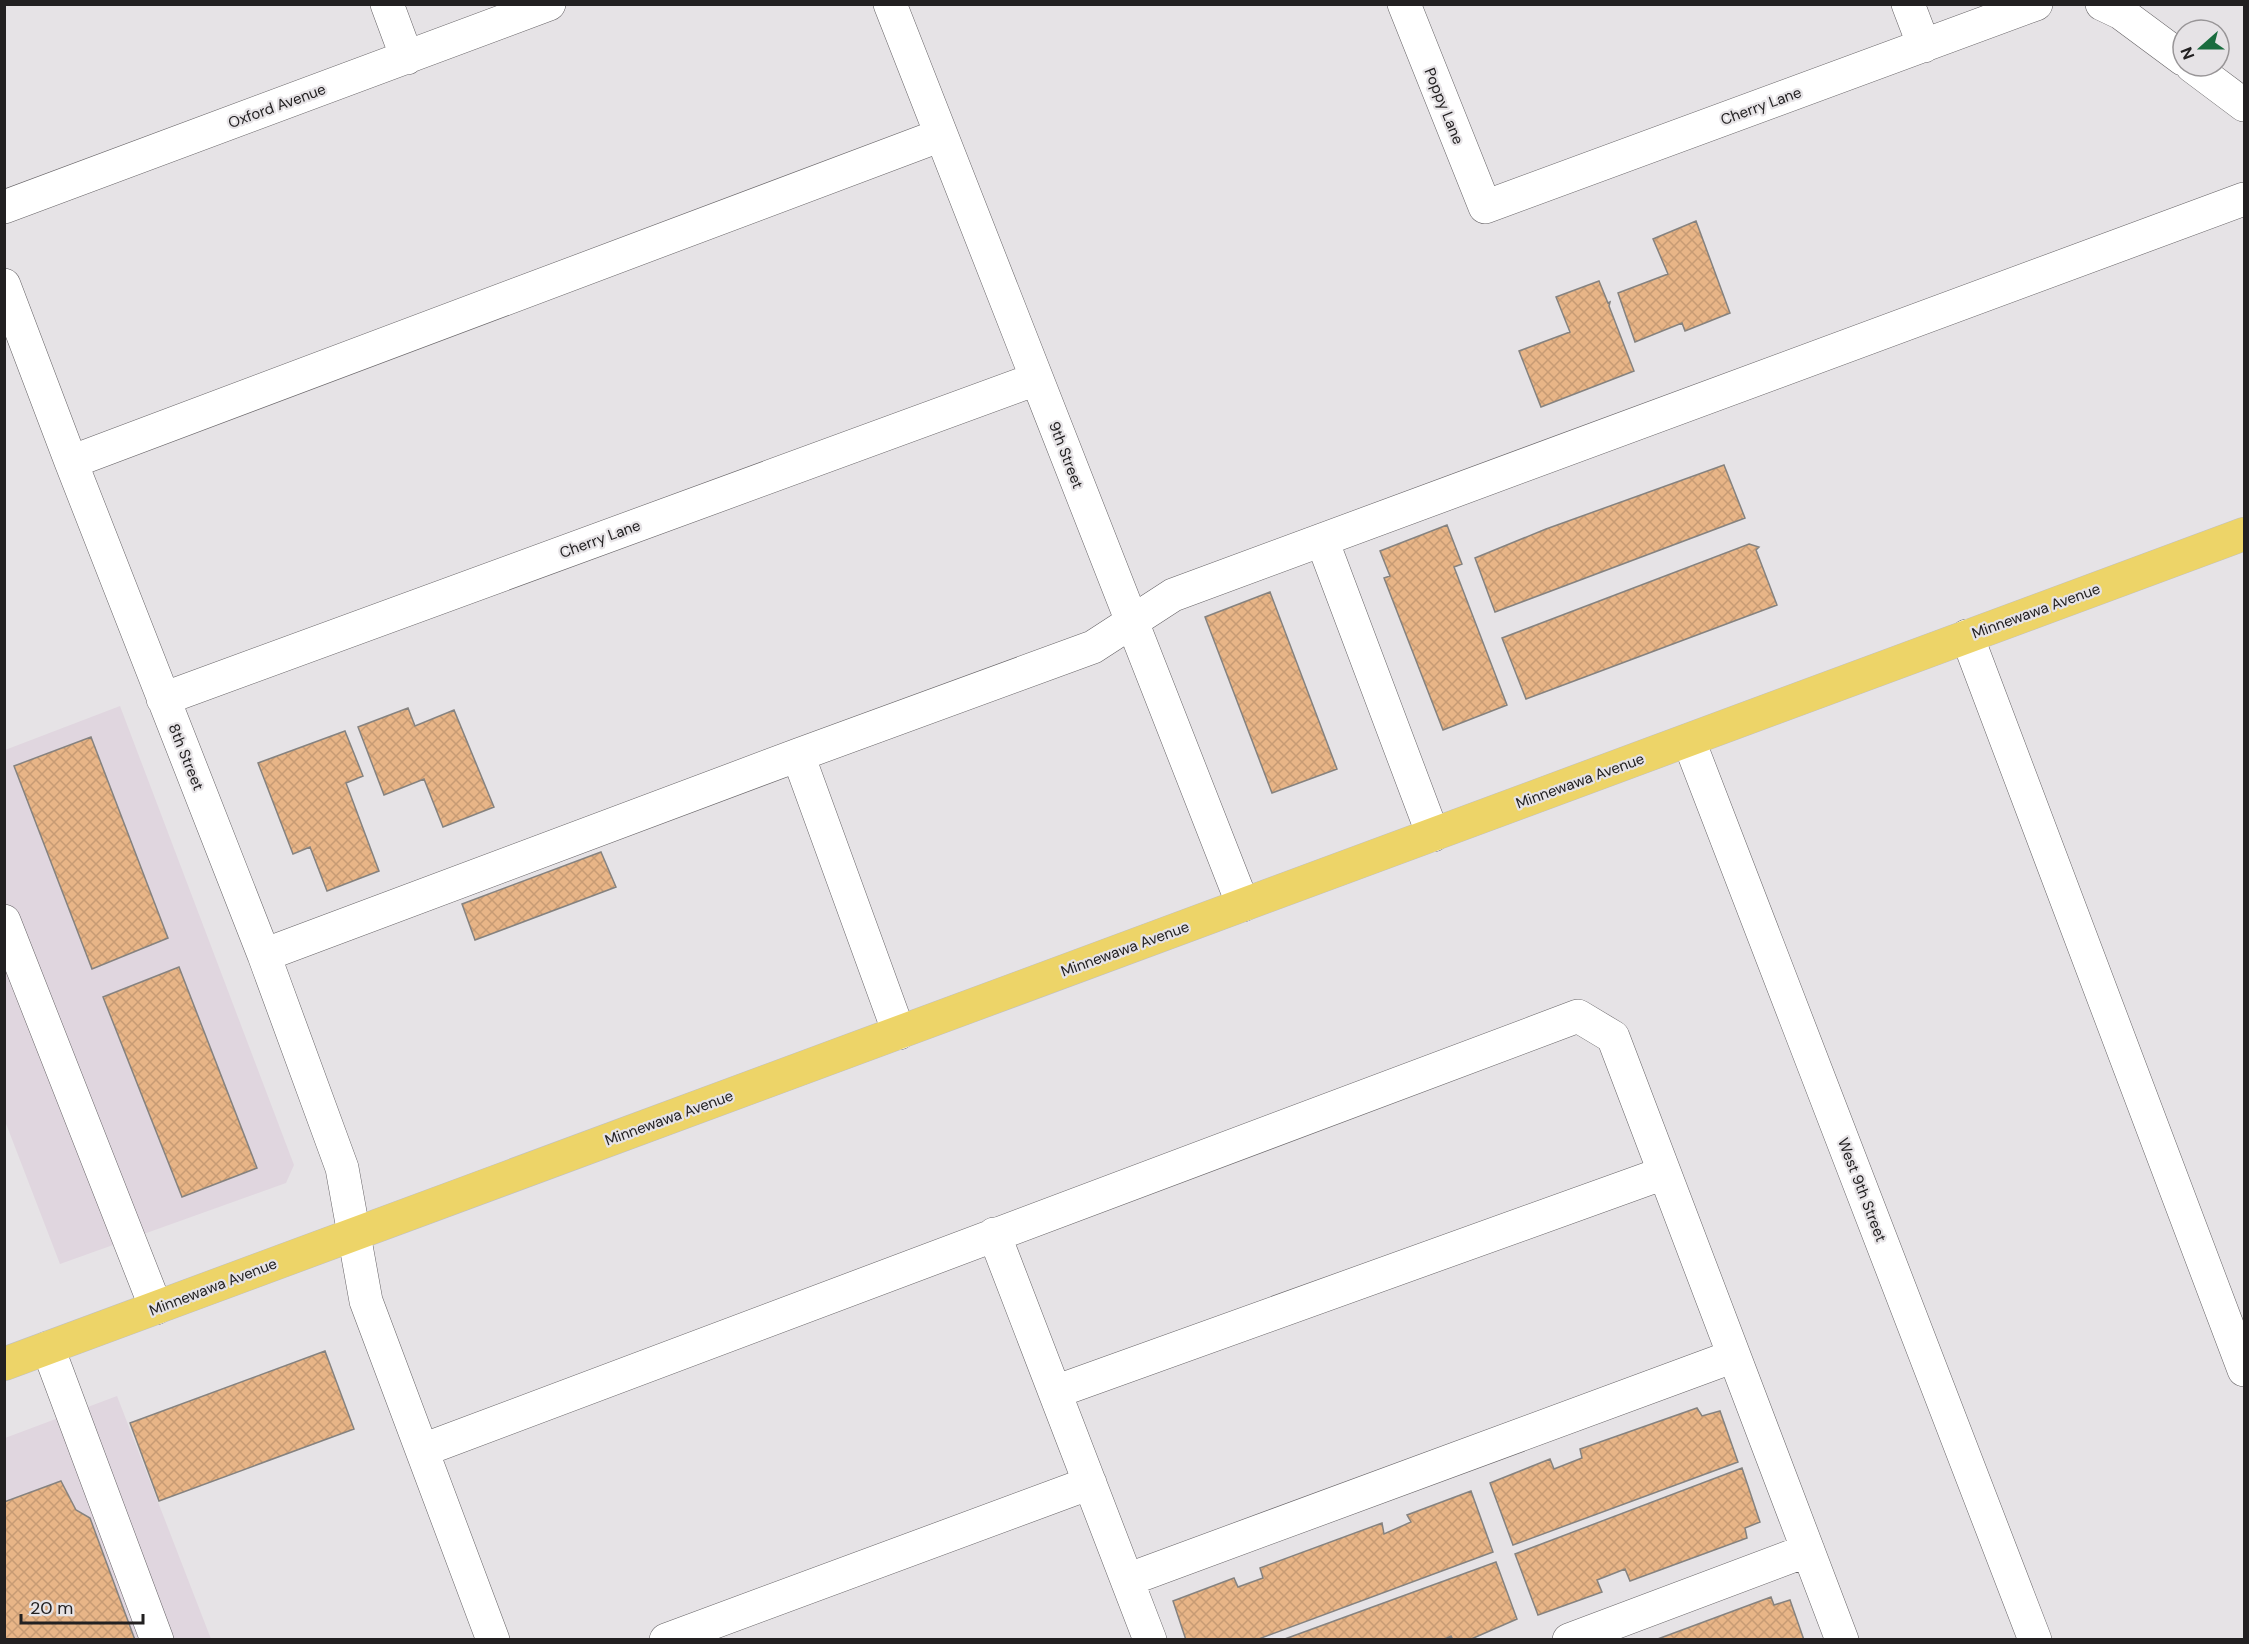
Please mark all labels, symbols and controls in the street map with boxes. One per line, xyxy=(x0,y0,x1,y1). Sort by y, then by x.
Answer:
north arrow xyxy=(2171,18,2231,78)
text: N xyxy=(2176,44,2199,62)
street label: Poppy Lane xyxy=(1420,65,1468,147)
street label: Oxford Avenue xyxy=(225,79,329,133)
street label: Cherry Lane xyxy=(1718,82,1804,130)
street label: 9th Street xyxy=(1044,419,1088,492)
street label: Cherry Lane xyxy=(557,515,643,563)
street label: Minnewawa Avenue xyxy=(1969,578,2103,644)
street label: 8th Street xyxy=(164,721,208,793)
street label: Minnewawa Avenue xyxy=(1513,748,1647,814)
street label: Minnewawa Avenue xyxy=(1058,916,1192,982)
street label: Minnewawa Avenue xyxy=(602,1085,736,1151)
street label: West 9th Street xyxy=(1833,1135,1891,1245)
street label: Minnewawa Avenue xyxy=(146,1253,280,1321)
scale bar xyxy=(21,1587,142,1625)
text: 20 m xyxy=(30,1596,73,1620)

